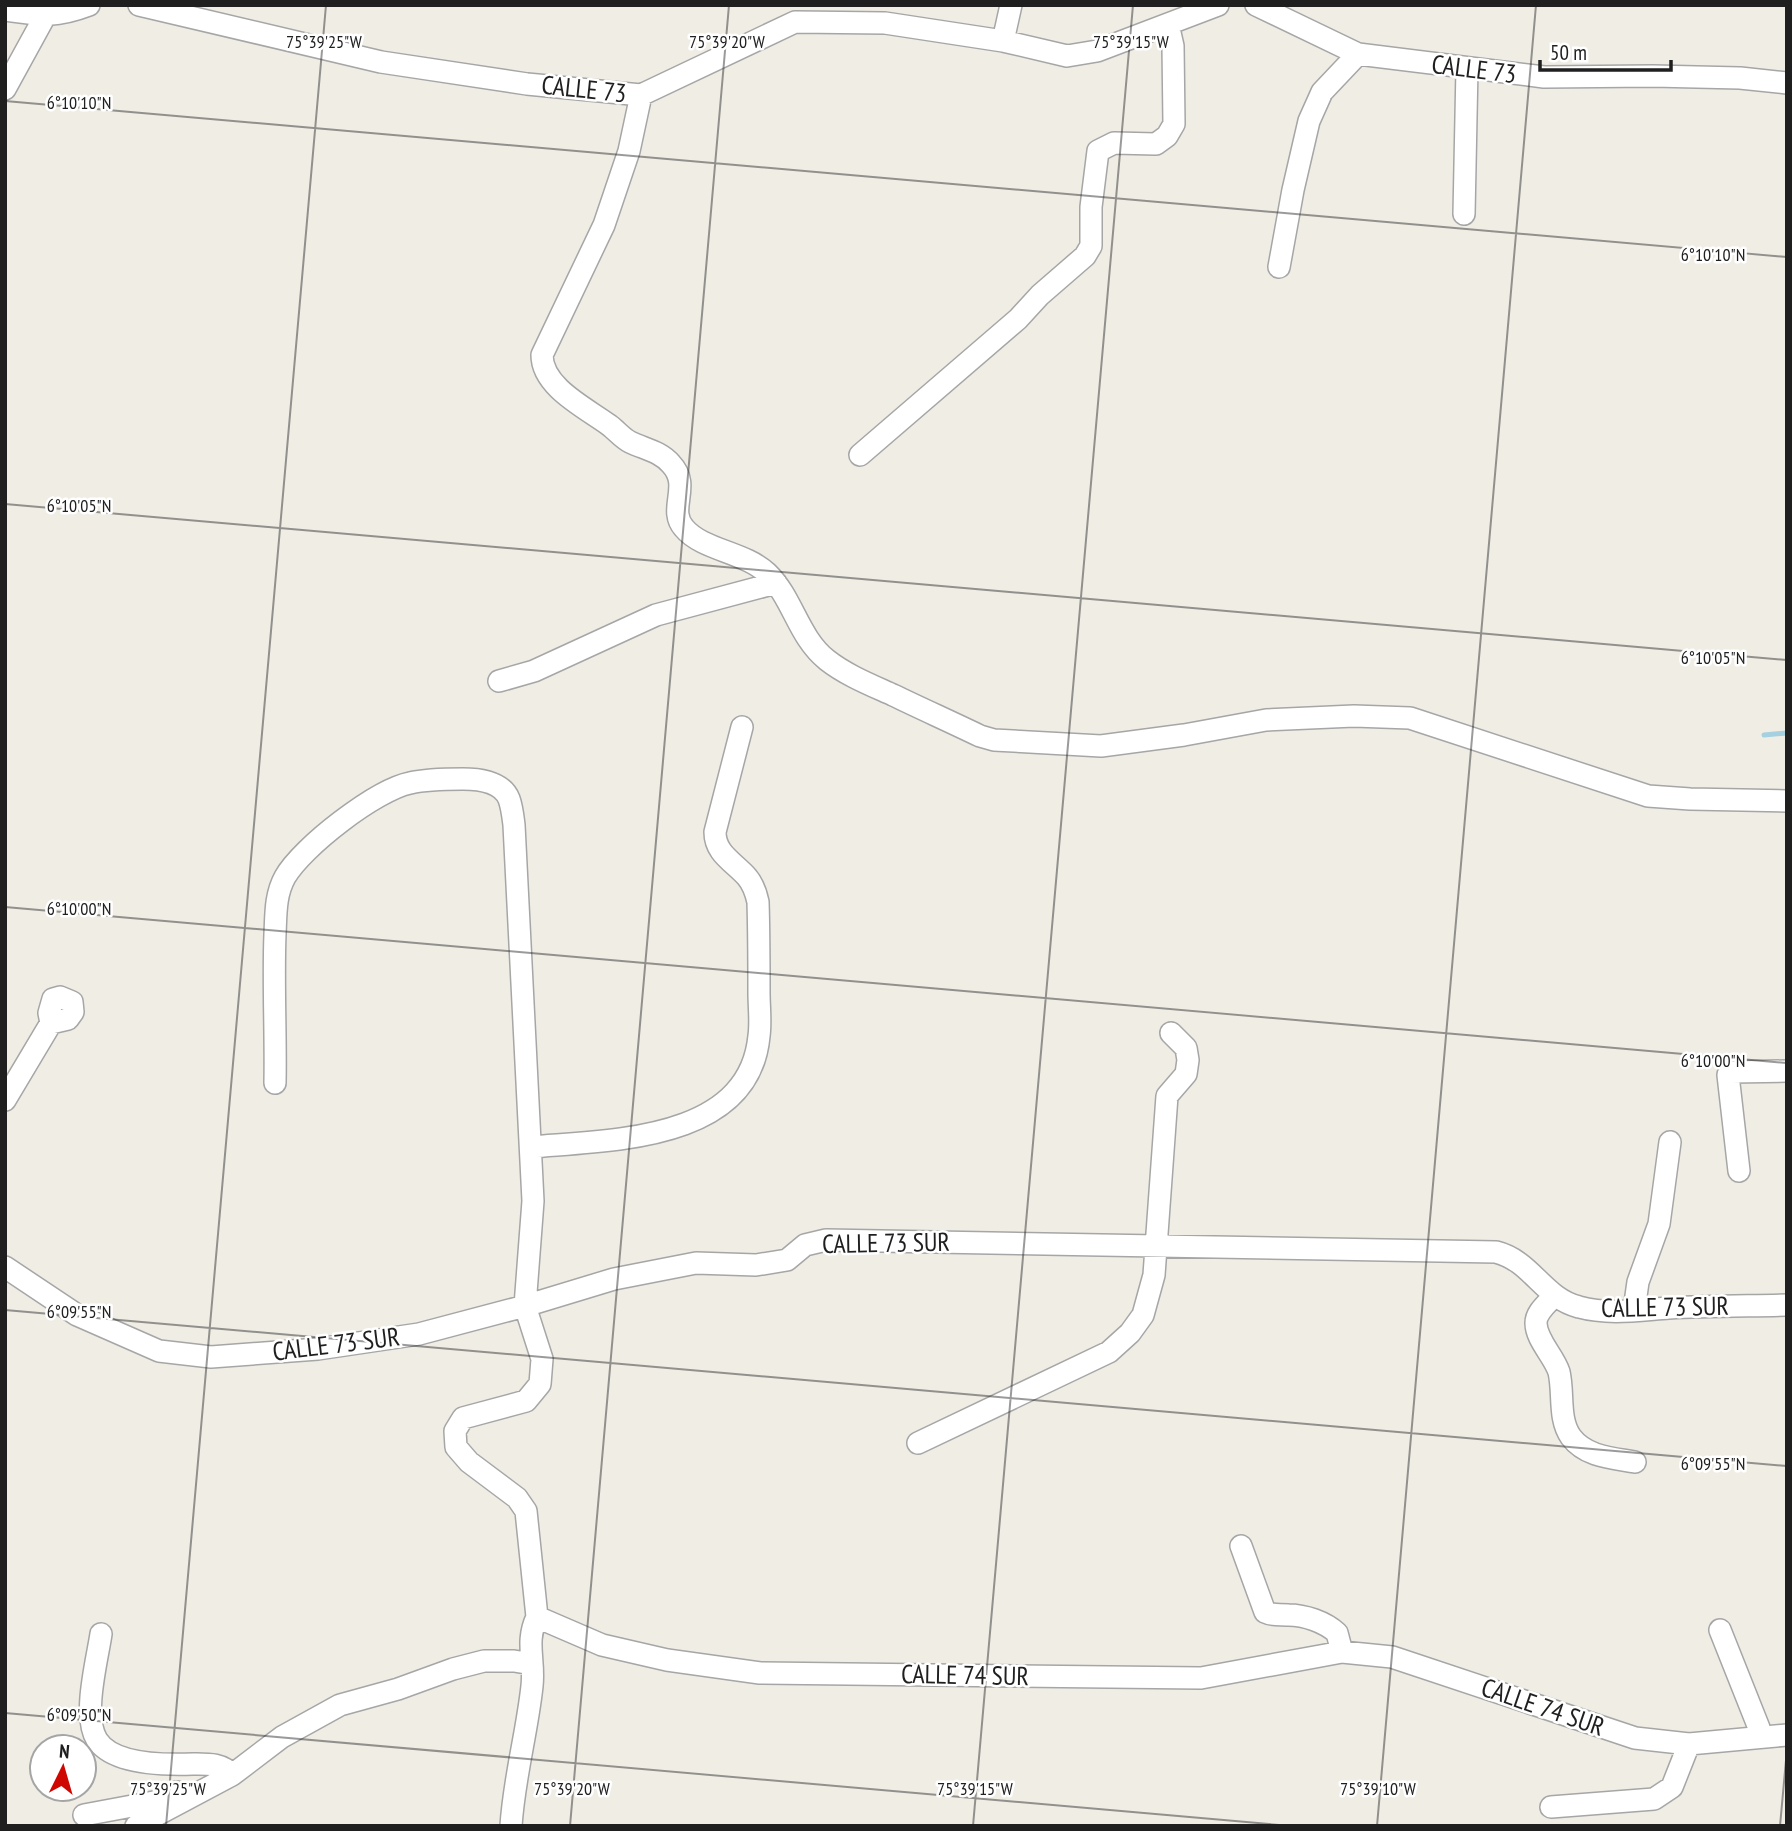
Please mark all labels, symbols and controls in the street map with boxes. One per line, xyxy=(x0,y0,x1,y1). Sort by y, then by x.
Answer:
scale bar xyxy=(1540,28,1671,72)
text: 75°39'25"W xyxy=(286,30,362,53)
text: 75°39'20"W xyxy=(689,30,765,53)
text: 75°39'15"W xyxy=(1093,30,1169,53)
text: 50 m xyxy=(1550,39,1587,66)
street label: CALLE 73 xyxy=(1430,47,1518,90)
street label: CALLE 73 xyxy=(540,68,628,109)
text: 6°10'10"N xyxy=(47,91,111,114)
text: 6°10'10"N xyxy=(1681,243,1745,266)
text: 6°10'05"N xyxy=(47,494,111,517)
text: 6°10'05"N xyxy=(1681,646,1745,669)
text: 6°10'00"N xyxy=(47,897,111,920)
text: 6°10'00"N xyxy=(1681,1049,1745,1072)
street label: CALLE 73 SUR xyxy=(822,1225,950,1260)
street label: CALLE 73 SUR xyxy=(1601,1289,1729,1324)
text: 6°09'55"N xyxy=(47,1300,111,1323)
street label: CALLE 73 SUR xyxy=(270,1319,401,1368)
text: 6°09'55"N xyxy=(1681,1452,1745,1475)
street label: CALLE 74 SUR xyxy=(901,1657,1029,1692)
street label: CALLE 74 SUR xyxy=(1477,1670,1609,1743)
text: 6°09'50"N xyxy=(47,1703,111,1726)
north arrow xyxy=(28,1733,98,1803)
text: N xyxy=(58,1739,71,1763)
text: 75°39'25"W xyxy=(130,1777,206,1800)
text: 75°39'20"W xyxy=(534,1777,610,1800)
text: 75°39'15"W xyxy=(937,1777,1013,1800)
text: 75°39'10"W xyxy=(1340,1777,1416,1800)

